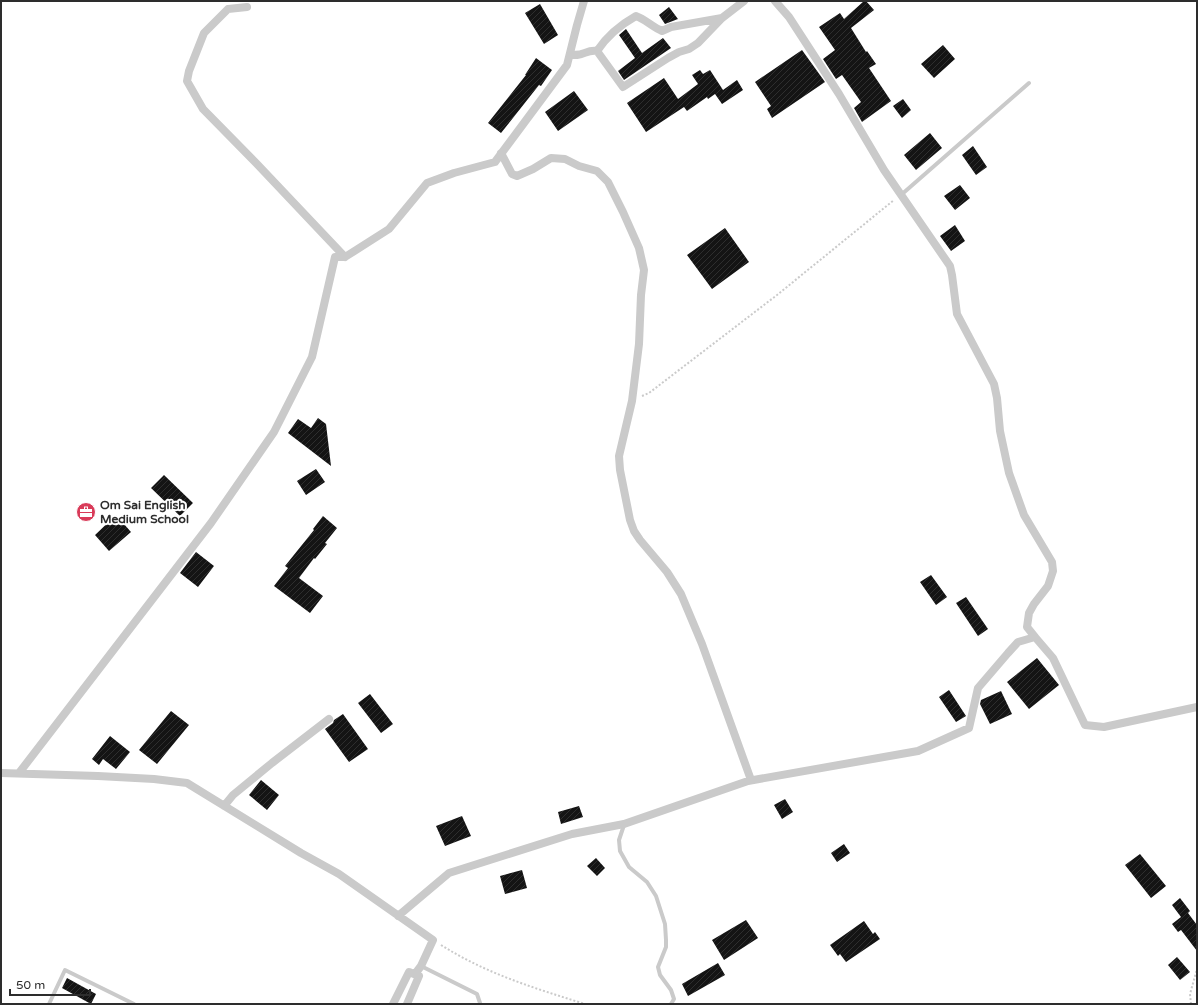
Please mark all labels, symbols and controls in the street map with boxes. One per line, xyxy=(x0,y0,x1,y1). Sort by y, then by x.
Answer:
place label: Om Sai English Medium School xyxy=(100,498,189,526)
office icon: Om Sai English Medium School xyxy=(75,501,97,523)
scale bar xyxy=(10,971,90,997)
text: 50 m xyxy=(16,978,45,992)

